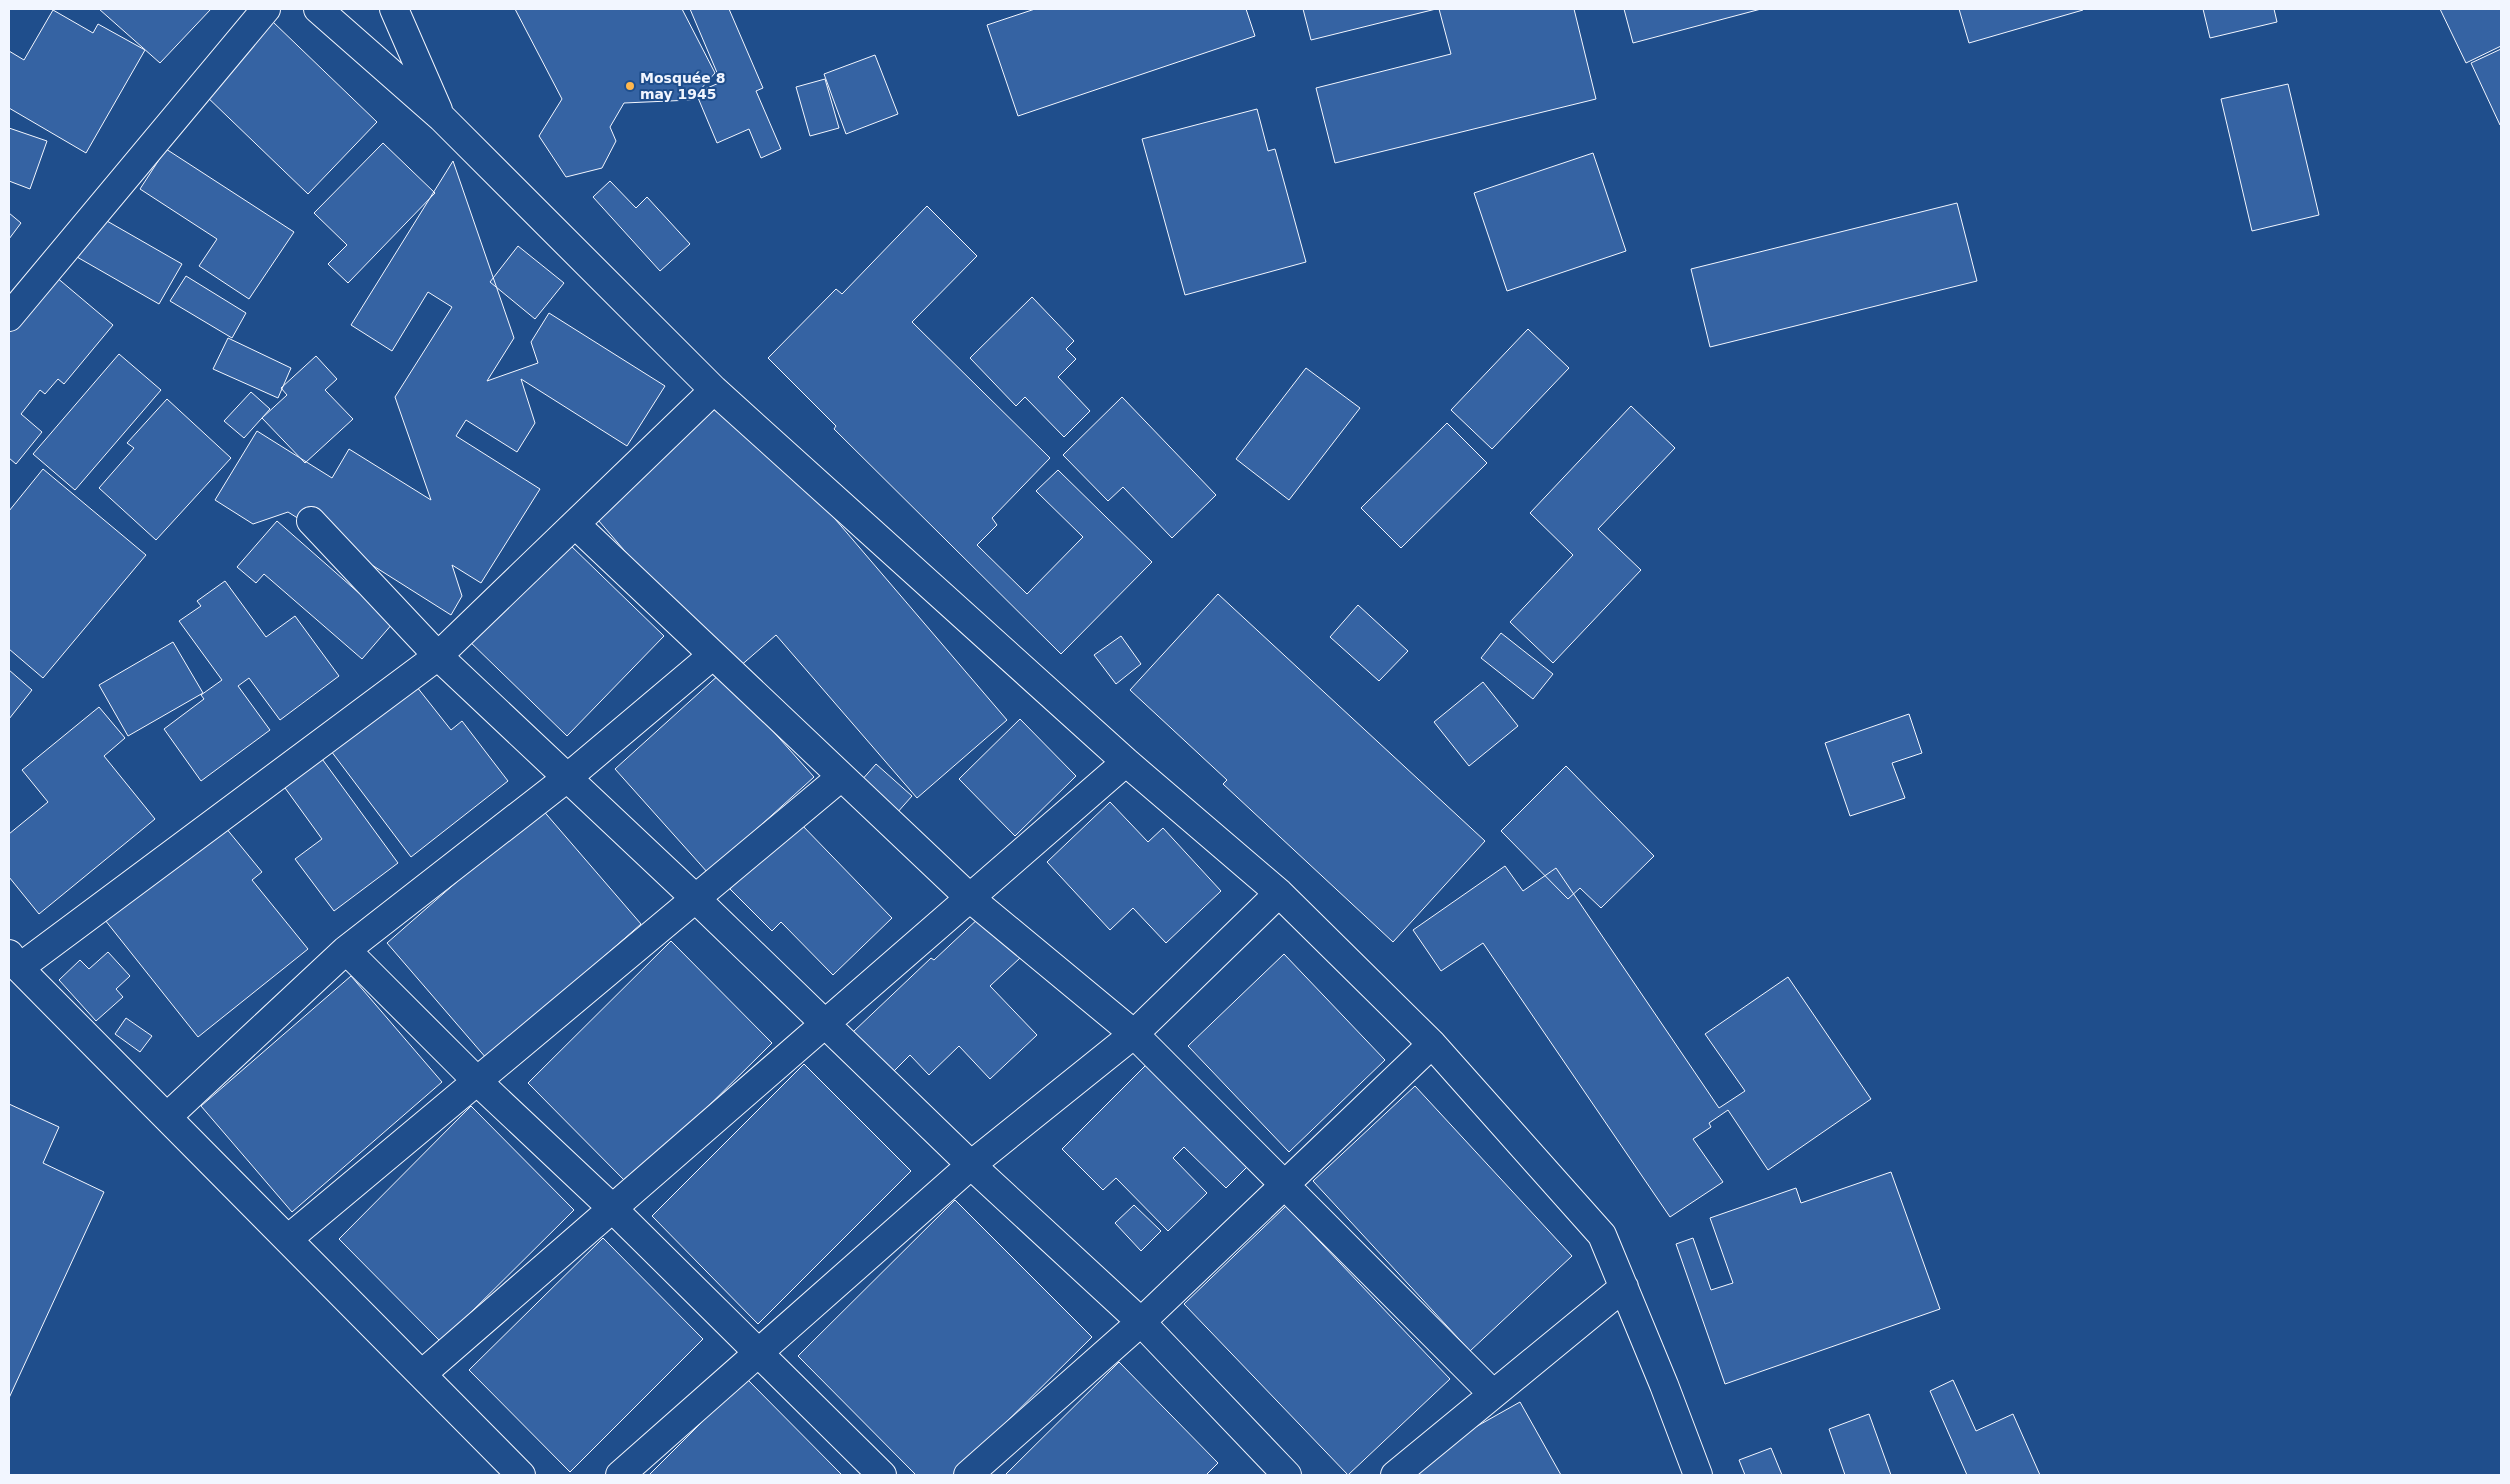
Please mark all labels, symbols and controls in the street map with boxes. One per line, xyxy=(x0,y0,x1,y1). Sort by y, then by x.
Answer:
place label: Mosquée 8 may 1945 xyxy=(640,70,725,102)
marker: Mosquée 8 may 1945 xyxy=(624,80,636,92)

